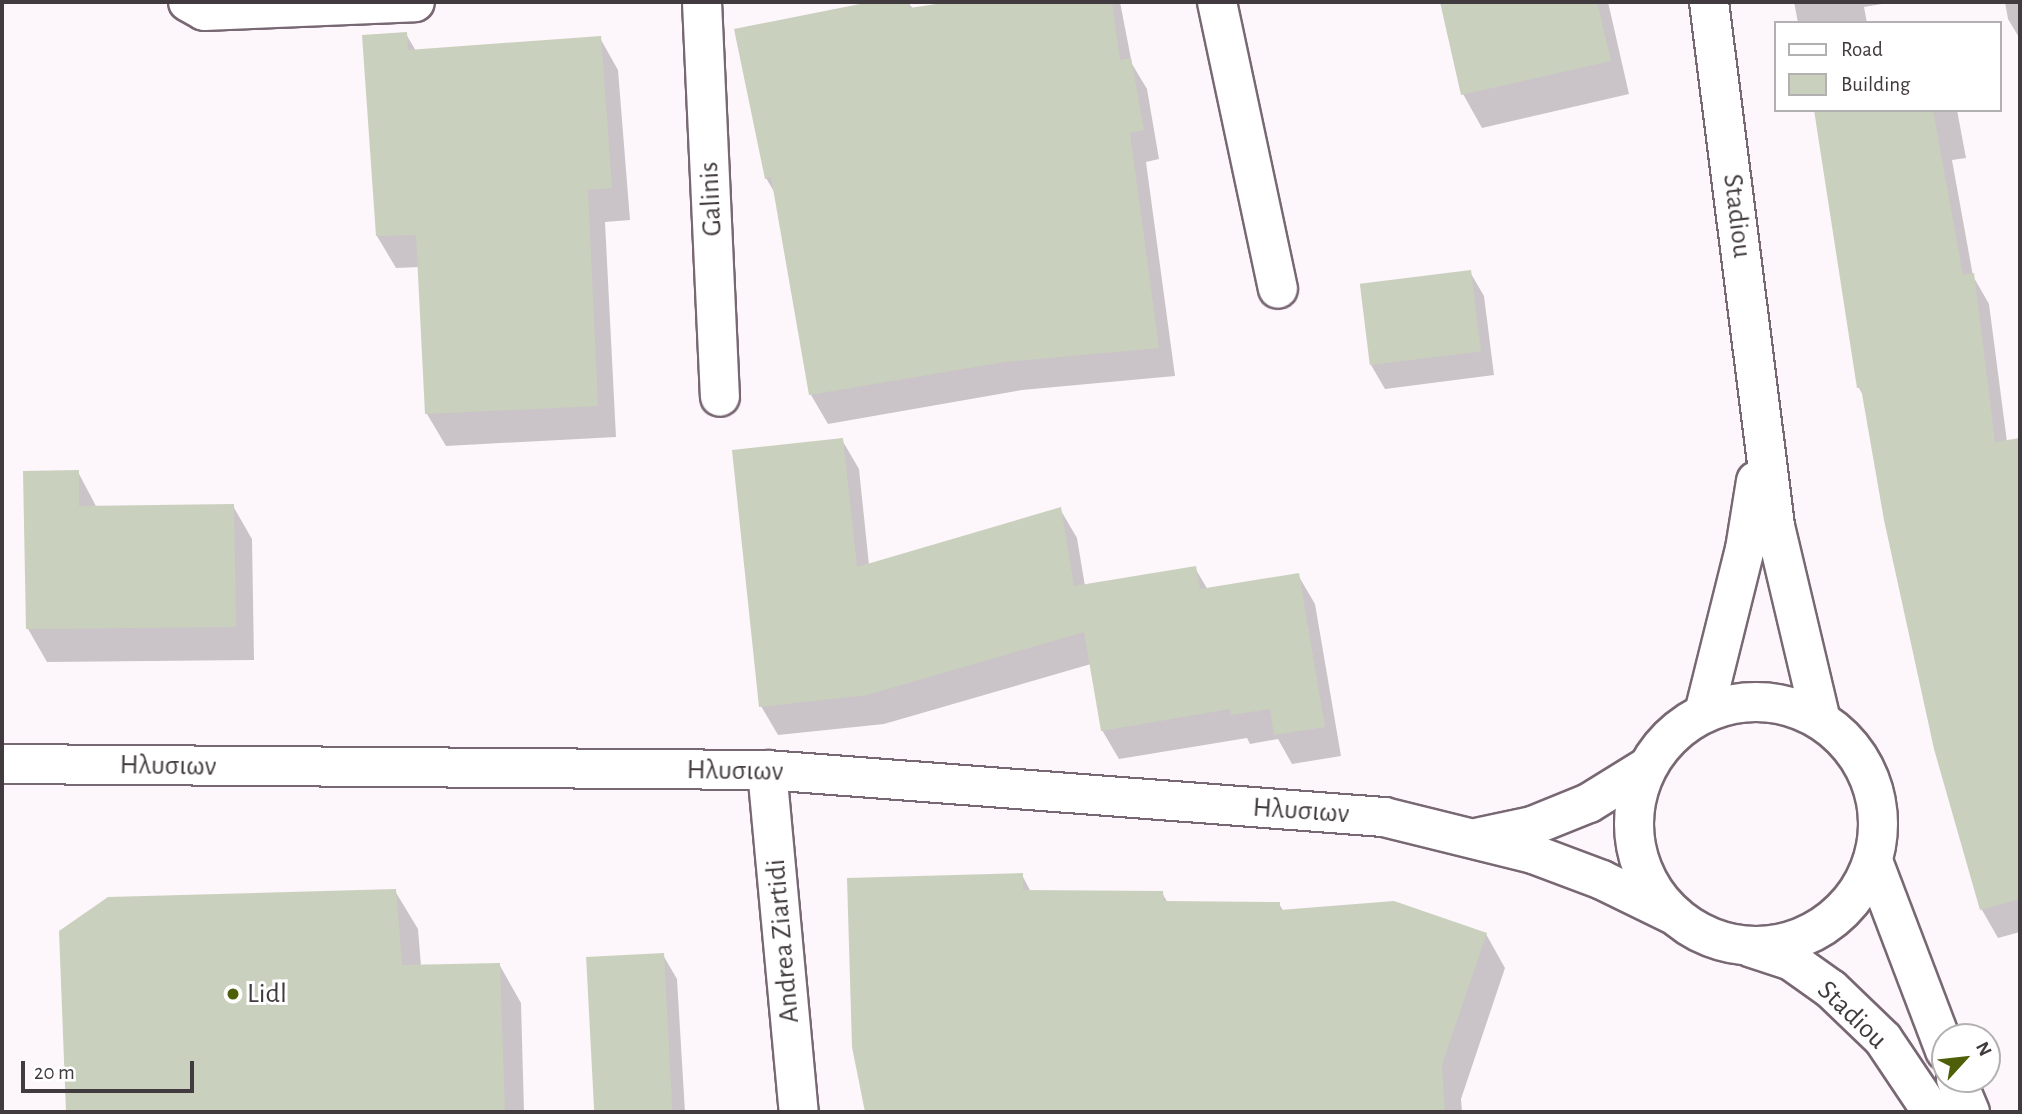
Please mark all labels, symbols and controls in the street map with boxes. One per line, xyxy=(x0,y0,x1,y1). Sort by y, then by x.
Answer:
legend xyxy=(1773,21,2001,112)
text: Road xyxy=(1841,39,1883,60)
text: Building xyxy=(1841,74,1910,95)
street label: Galinis xyxy=(692,161,730,237)
street label: Stadiou xyxy=(1715,172,1759,260)
street label: Ηλυσιων xyxy=(119,748,217,784)
street label: Ηλυσιων xyxy=(686,753,784,789)
street label: Ηλυσιων xyxy=(1252,791,1350,831)
street label: Andrea Ziartidi xyxy=(759,858,807,1024)
street label: Stadiou xyxy=(1810,974,1894,1056)
place label: Lidl xyxy=(247,977,287,1011)
marker: Lidl xyxy=(225,986,241,1002)
north arrow xyxy=(1931,1023,2001,1093)
text: N xyxy=(1972,1039,1995,1059)
scale bar xyxy=(24,1048,198,1092)
text: 20 m xyxy=(34,1062,75,1083)

